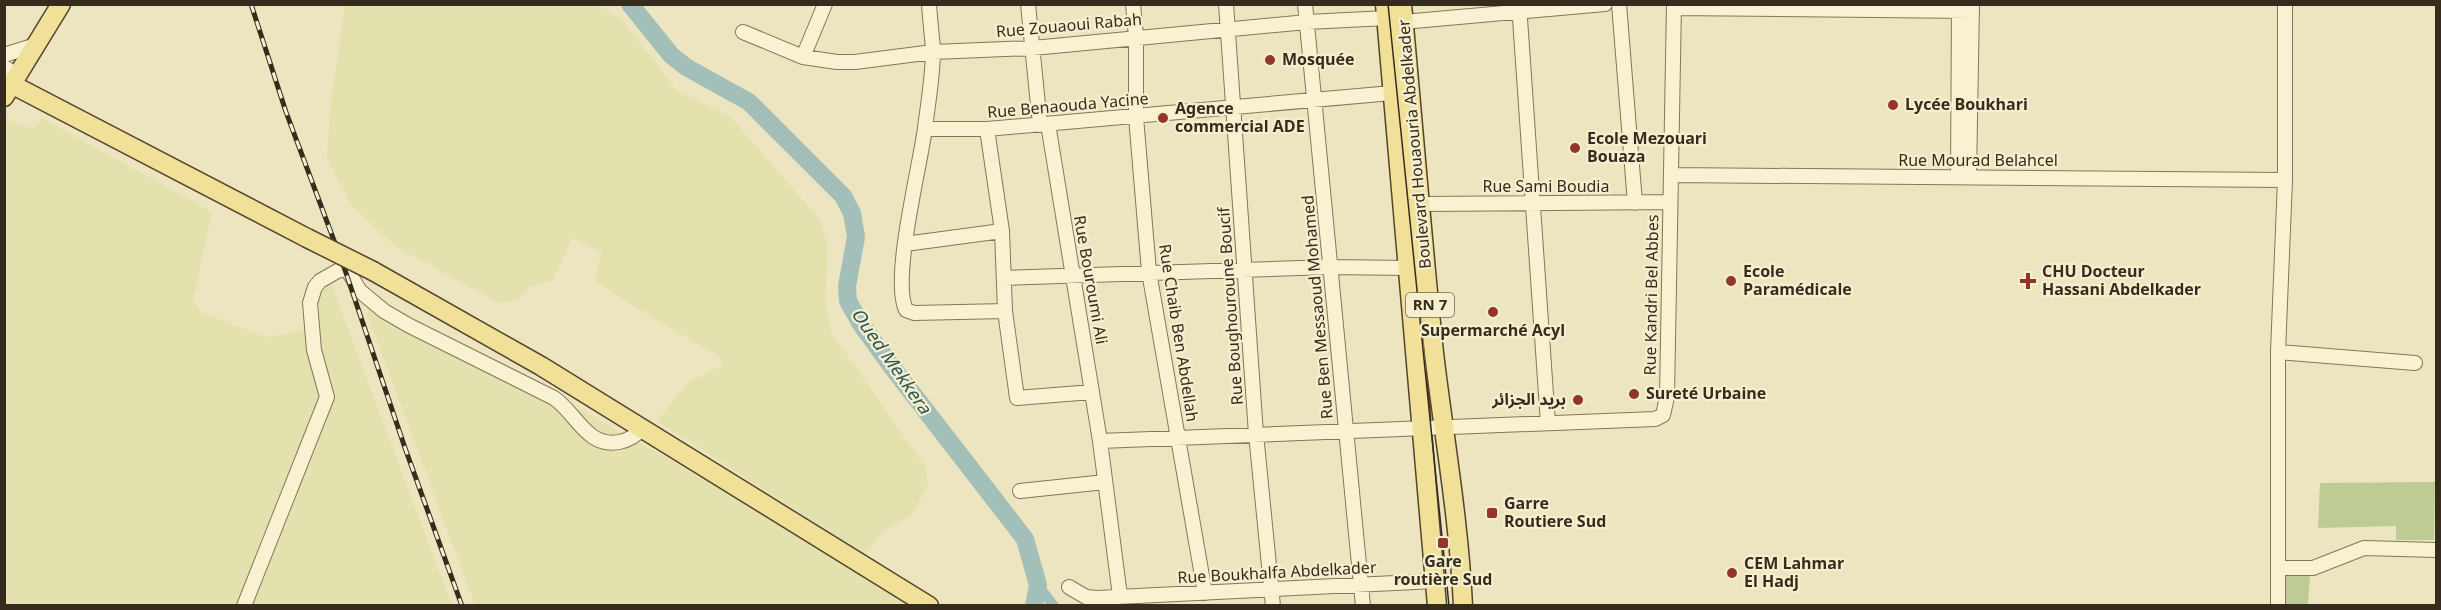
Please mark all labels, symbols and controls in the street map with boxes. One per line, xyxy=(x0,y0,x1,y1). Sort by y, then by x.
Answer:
street label: Rue Zouaoui Rabah xyxy=(995,3,1143,49)
street label: Boulevard Houaouria Abdelkader xyxy=(1387,18,1443,270)
place label: Mosquée xyxy=(1282,43,1355,77)
marker: Mosquée xyxy=(1263,53,1277,67)
street label: Rue Benaouda Yacine xyxy=(986,82,1150,130)
place label: Lycée Boukhari xyxy=(1905,88,2028,122)
place label: Agence commercial ADE xyxy=(1175,92,1305,144)
marker: Lycée Boukhari xyxy=(1886,98,1900,112)
marker: Agence commercial ADE xyxy=(1156,111,1170,125)
place label: Ecole Mezouari Bouaza xyxy=(1587,122,1707,174)
marker: Ecole Mezouari Bouaza xyxy=(1568,141,1582,155)
street label: Rue Mourad Belahcel xyxy=(1898,144,2058,178)
street label: Rue Sami Boudia xyxy=(1483,170,1609,204)
street label: Rue Ben Messaoud Mohamed xyxy=(1291,194,1345,420)
street label: Rue Boughouroune Boucif xyxy=(1207,204,1255,406)
street label: Rue Bouroumi Ali xyxy=(1062,213,1118,347)
street label: Rue Kandri Bel Abbes xyxy=(1634,214,1670,376)
street label: Rue Chaib Ben Abdellah xyxy=(1147,242,1209,424)
place label: Ecole Paramédicale xyxy=(1743,255,1852,307)
place label: CHU Docteur Hassani Abdelkader xyxy=(2042,255,2201,307)
marker: CHU Docteur Hassani Abdelkader xyxy=(2019,272,2037,290)
marker: Ecole Paramédicale xyxy=(1724,274,1738,288)
road number: RN 7 xyxy=(1406,293,1454,317)
water label: Oued Mekkera xyxy=(840,299,943,423)
marker: Supermarché Acyl xyxy=(1486,305,1500,319)
place label: Supermarché Acyl xyxy=(1421,314,1565,348)
place label: Sureté Urbaine xyxy=(1646,377,1766,411)
place label: بريد الجزائر xyxy=(1491,383,1566,417)
marker: Sureté Urbaine xyxy=(1627,387,1641,401)
marker: بريد الجزائر xyxy=(1571,393,1585,407)
place label: Garre Routiere Sud xyxy=(1504,487,1606,539)
marker: Garre Routiere Sud xyxy=(1485,506,1499,520)
marker: Gare routière Sud xyxy=(1436,536,1450,550)
place label: Gare routière Sud xyxy=(1394,545,1492,597)
place label: CEM Lahmar El Hadj xyxy=(1744,547,1844,599)
street label: Rue Boukhalfa Abdelkader xyxy=(1177,551,1378,595)
marker: CEM Lahmar El Hadj xyxy=(1725,566,1739,580)

